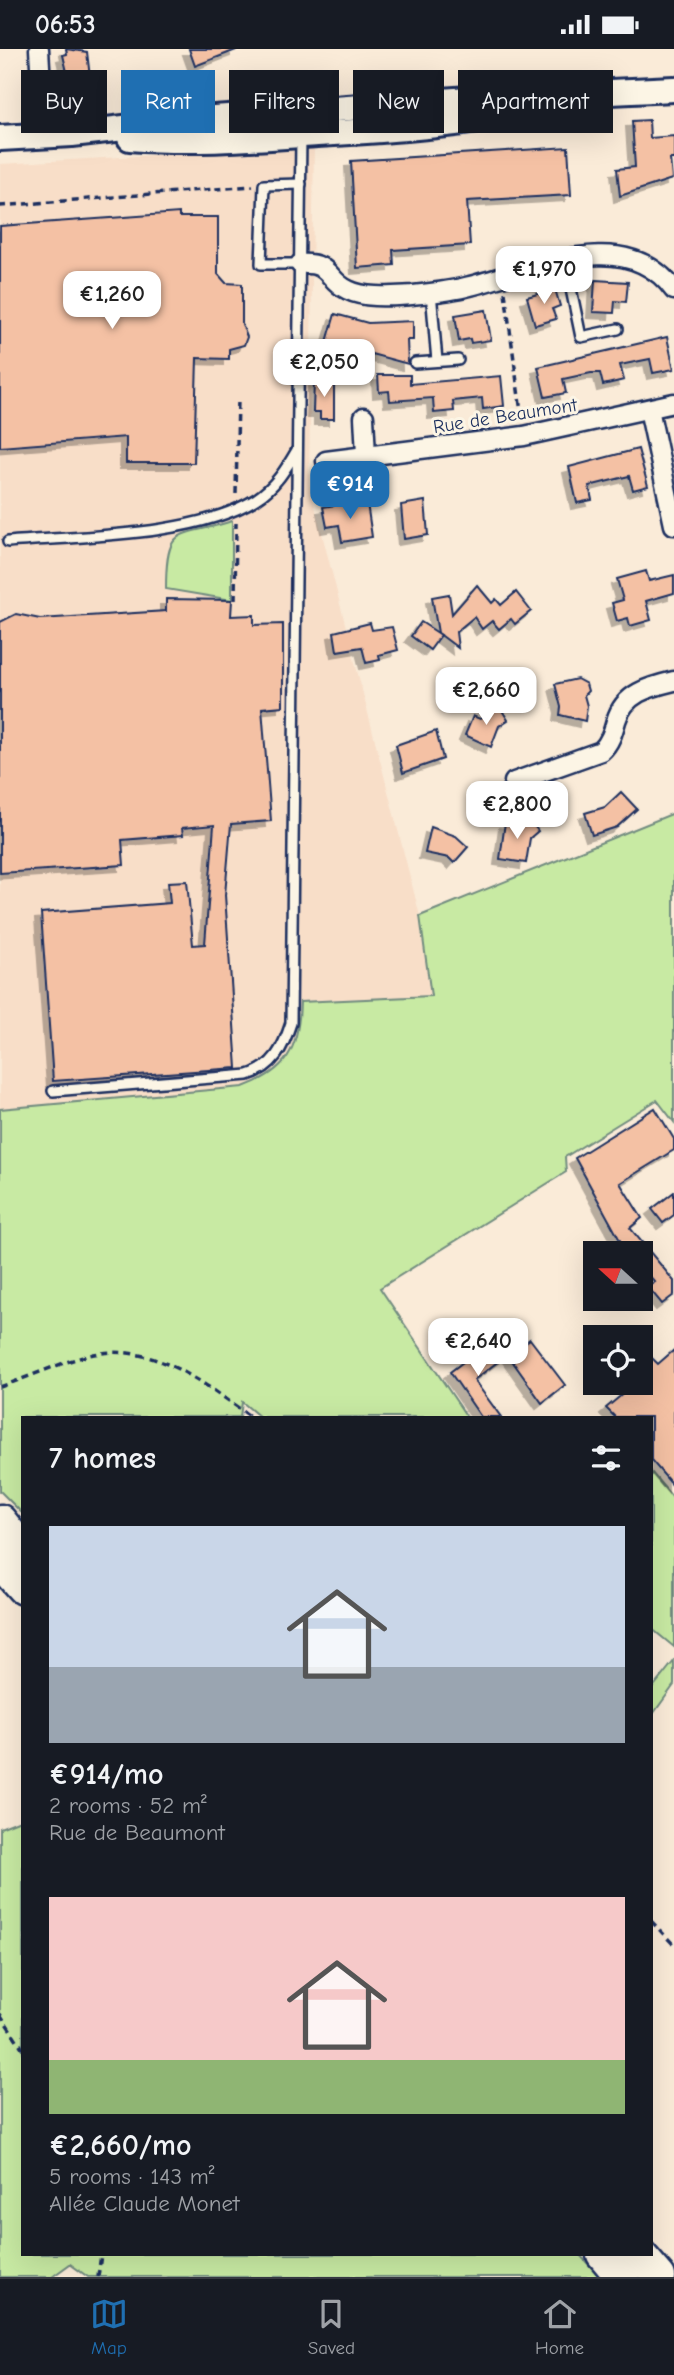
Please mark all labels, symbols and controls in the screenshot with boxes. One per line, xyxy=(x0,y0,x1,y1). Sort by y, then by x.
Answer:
text: 06:53 xyxy=(35,10,95,40)
chip: Buy xyxy=(21,70,107,133)
chip: Rent xyxy=(121,70,215,133)
chip: Filters xyxy=(229,70,339,133)
chip: New xyxy=(353,70,444,133)
chip: Apartment xyxy=(458,70,613,133)
pin: €1,970 xyxy=(487,247,601,306)
text: €1,970 xyxy=(512,255,576,282)
pin: €1,260 xyxy=(55,271,169,331)
text: €1,260 xyxy=(79,280,145,307)
pin: €2,050 xyxy=(267,339,381,399)
text: €2,050 xyxy=(289,348,359,375)
street label: Rue de Beaumont xyxy=(432,394,579,438)
pin: €914 xyxy=(309,461,391,521)
text: €914 xyxy=(326,470,374,497)
pin: €2,660 xyxy=(429,667,543,727)
text: €2,660 xyxy=(452,676,520,703)
pin: €2,800 xyxy=(460,781,574,841)
text: €2,800 xyxy=(482,790,552,817)
north arrow xyxy=(583,1241,653,1311)
map controls xyxy=(583,1241,653,1395)
pin: €2,640 xyxy=(421,1319,535,1378)
button: locate xyxy=(583,1325,653,1395)
text: €2,640 xyxy=(444,1327,512,1354)
icon: filters xyxy=(587,1439,625,1477)
text: 7 homes xyxy=(49,1441,156,1476)
icon: home xyxy=(274,1571,400,1697)
text: €914/mo xyxy=(49,1757,163,1792)
text: 2 rooms · 52 m² xyxy=(49,1792,207,1819)
text: Rue de Beaumont xyxy=(49,1819,225,1846)
icon: home xyxy=(274,1942,400,2068)
text: €2,660/mo xyxy=(49,2128,191,2163)
text: 5 rooms · 143 m² xyxy=(49,2163,215,2190)
text: Allée Claude Monet xyxy=(49,2190,240,2217)
tab: Map xyxy=(90,2295,128,2359)
tab: Saved xyxy=(308,2295,355,2359)
tab: Home xyxy=(535,2295,584,2359)

